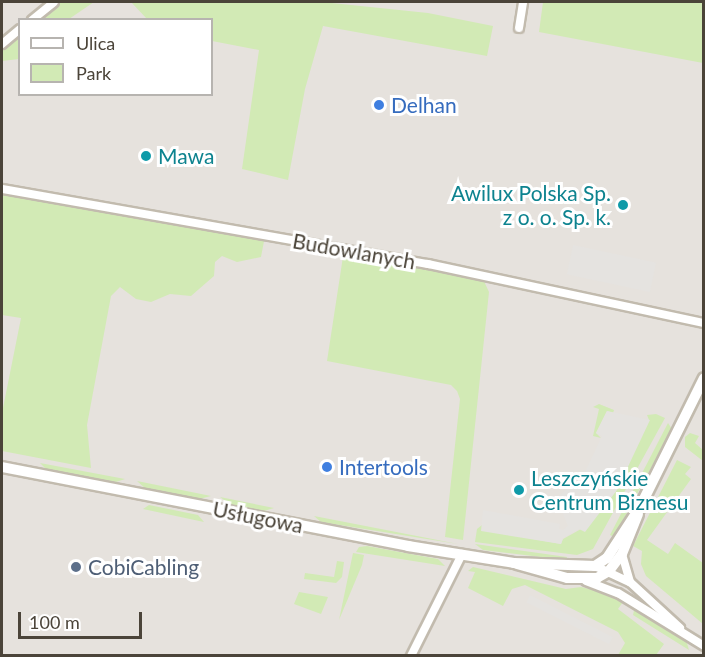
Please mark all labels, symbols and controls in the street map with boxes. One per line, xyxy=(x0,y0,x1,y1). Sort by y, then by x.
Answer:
legend xyxy=(18,18,213,96)
text: Ulica xyxy=(76,32,115,54)
text: Park xyxy=(76,62,111,84)
place label: Delhan xyxy=(391,92,457,118)
marker: Delhan xyxy=(372,98,386,112)
place label: Mawa xyxy=(158,143,214,169)
marker: Mawa xyxy=(139,149,153,163)
place label: Awilux Polska Sp. z o. o. Sp. k. xyxy=(451,180,611,230)
marker: Awilux Polska Sp. z o. o. Sp. k. xyxy=(616,198,630,212)
street label: Budowlanych xyxy=(291,228,417,274)
place label: Intertools xyxy=(339,454,428,480)
marker: Intertools xyxy=(320,460,334,474)
place label: Leszczyńskie Centrum Biznesu xyxy=(531,465,688,515)
marker: Leszczyńskie Centrum Biznesu xyxy=(512,483,526,497)
street label: Usługowa xyxy=(211,496,305,538)
place label: CobiCabling xyxy=(88,554,199,580)
marker: CobiCabling xyxy=(69,560,83,574)
scale bar xyxy=(21,600,146,638)
text: 100 m xyxy=(29,611,80,633)

